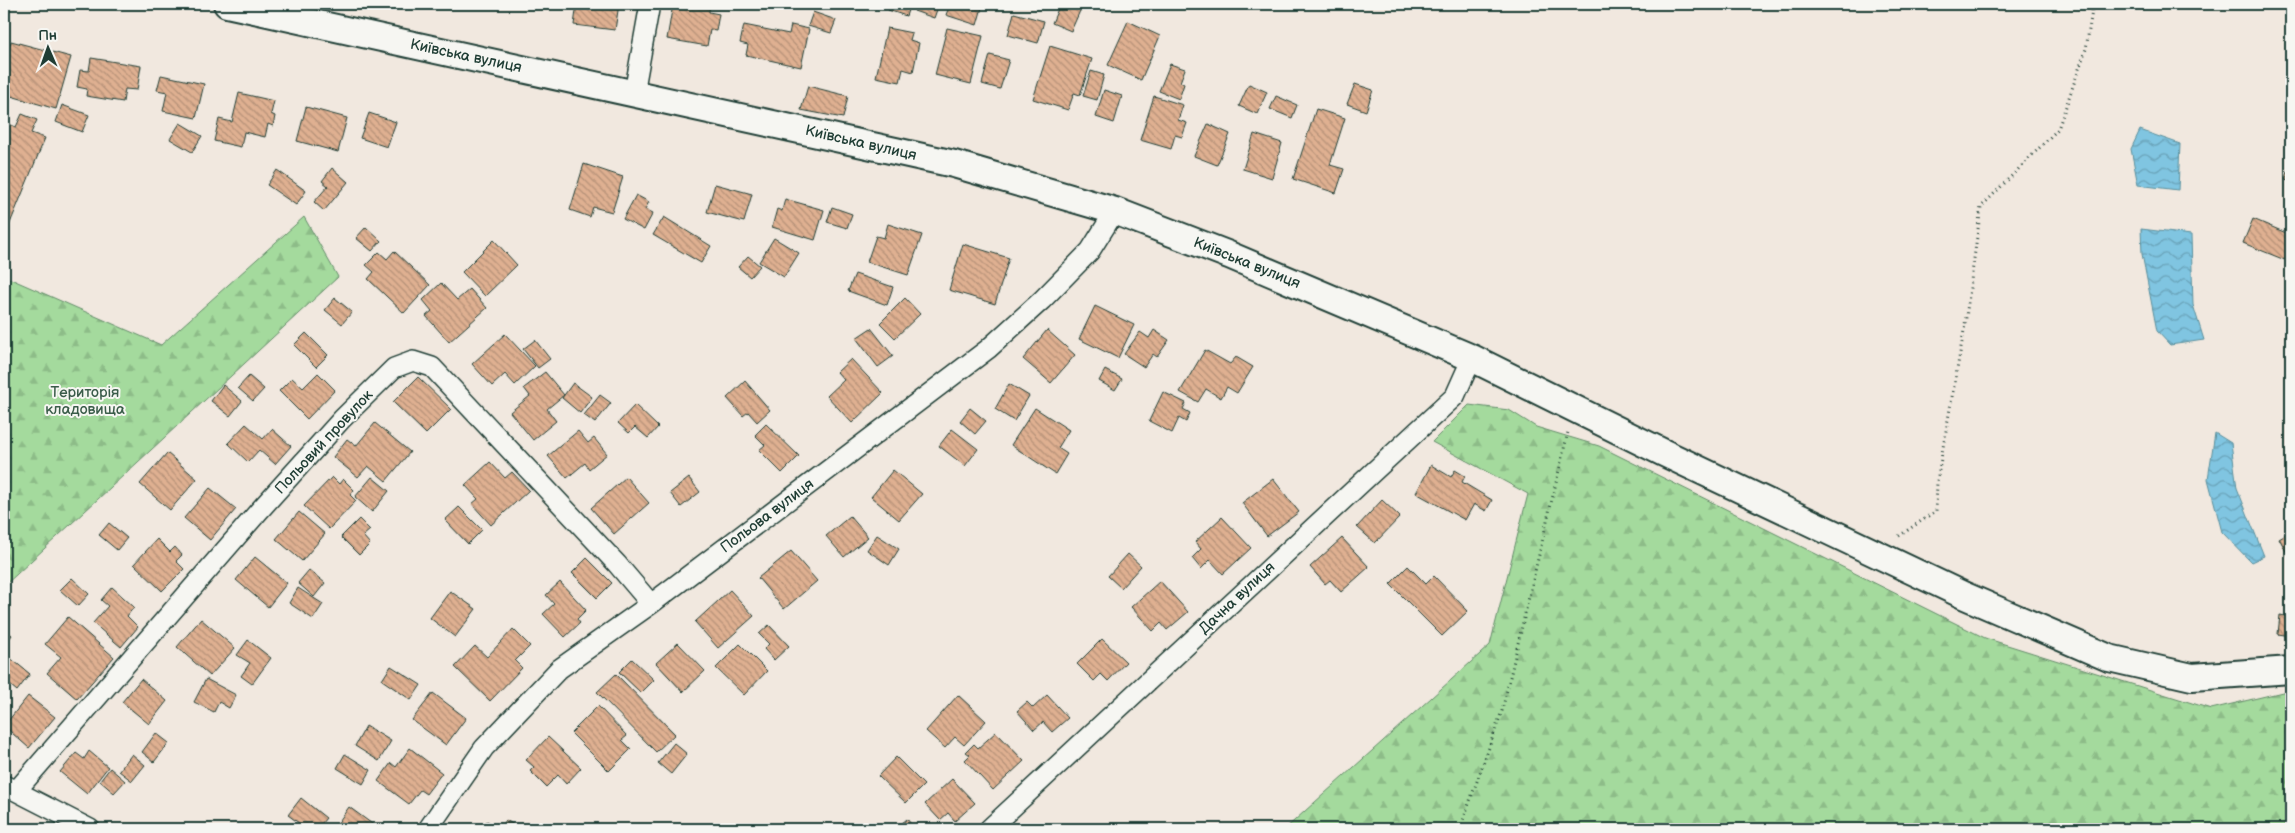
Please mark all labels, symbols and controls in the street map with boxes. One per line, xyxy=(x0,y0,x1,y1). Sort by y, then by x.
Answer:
north arrow xyxy=(22,22,72,72)
text: Пн xyxy=(38,27,57,44)
street label: Київська вулиця xyxy=(408,35,524,77)
street label: Київська вулиця xyxy=(803,121,919,165)
street label: Київська вулиця xyxy=(1191,233,1303,293)
park label: Територія кладовища xyxy=(45,383,125,419)
street label: Польовий провулок xyxy=(271,386,377,498)
street label: Польова вулиця xyxy=(716,475,818,557)
street label: Дачна вулиця xyxy=(1195,558,1279,638)

